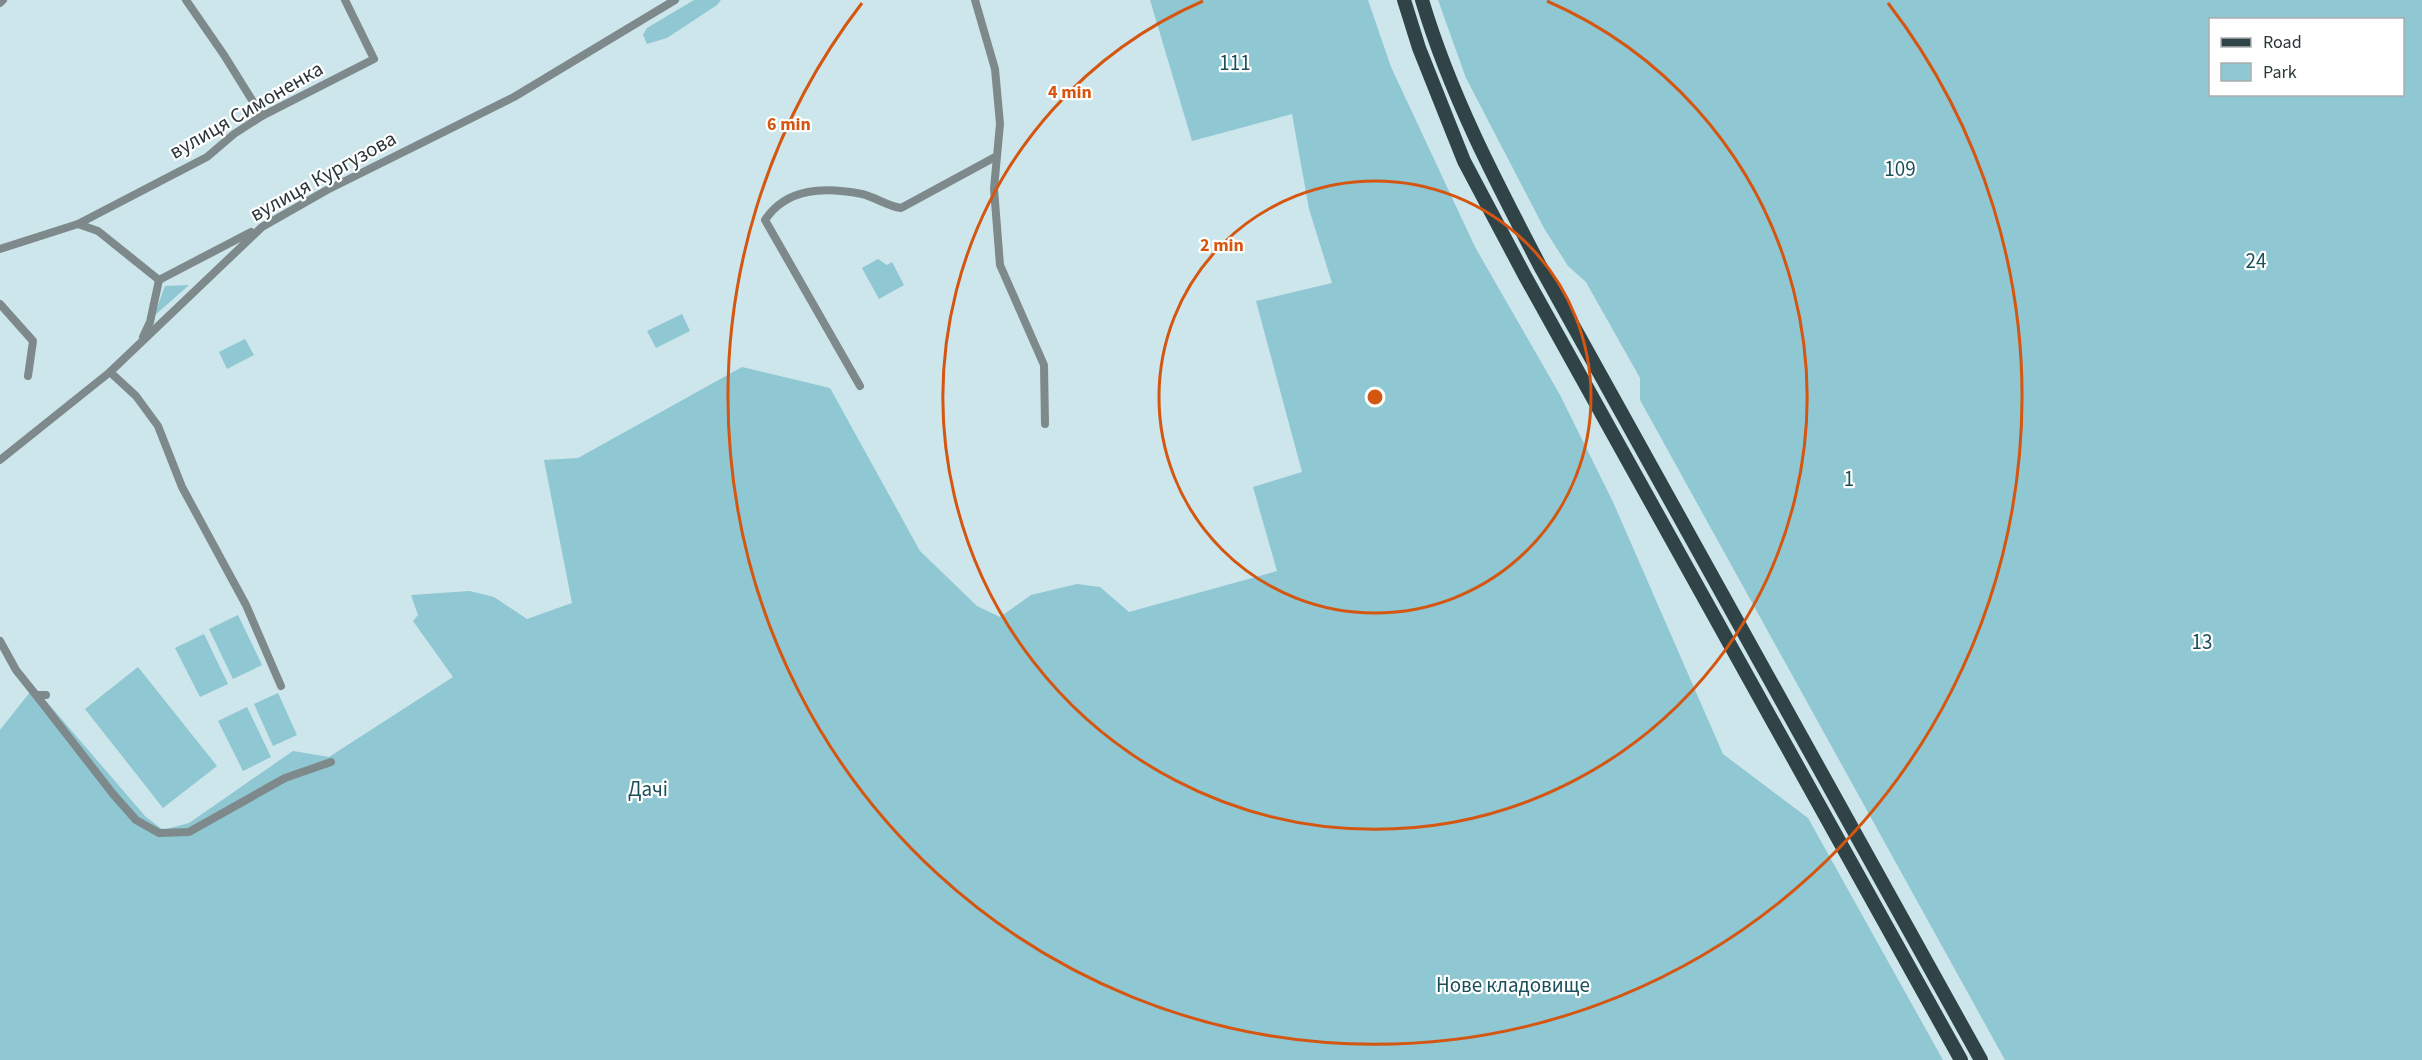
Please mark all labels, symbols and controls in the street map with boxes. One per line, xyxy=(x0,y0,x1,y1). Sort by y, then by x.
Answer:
legend xyxy=(2209,18,2404,96)
text: Road xyxy=(2263,30,2302,55)
park label: 111 xyxy=(1219,48,1251,78)
street label: вулиця Симоненка xyxy=(163,54,329,166)
text: Park xyxy=(2263,60,2297,85)
text: 4 min xyxy=(1048,80,1092,105)
text: 6 min xyxy=(767,112,811,137)
street label: вулиця Кургузова xyxy=(244,123,402,229)
park label: 109 xyxy=(1884,154,1916,184)
text: 2 min xyxy=(1200,233,1244,258)
park label: 24 xyxy=(2246,246,2266,276)
centre of rings xyxy=(1365,387,1385,407)
park label: 1 xyxy=(1844,464,1854,494)
park label: 13 xyxy=(2192,627,2212,657)
park label: Дачі xyxy=(628,774,668,804)
park label: Нове кладовище xyxy=(1436,970,1590,1000)

